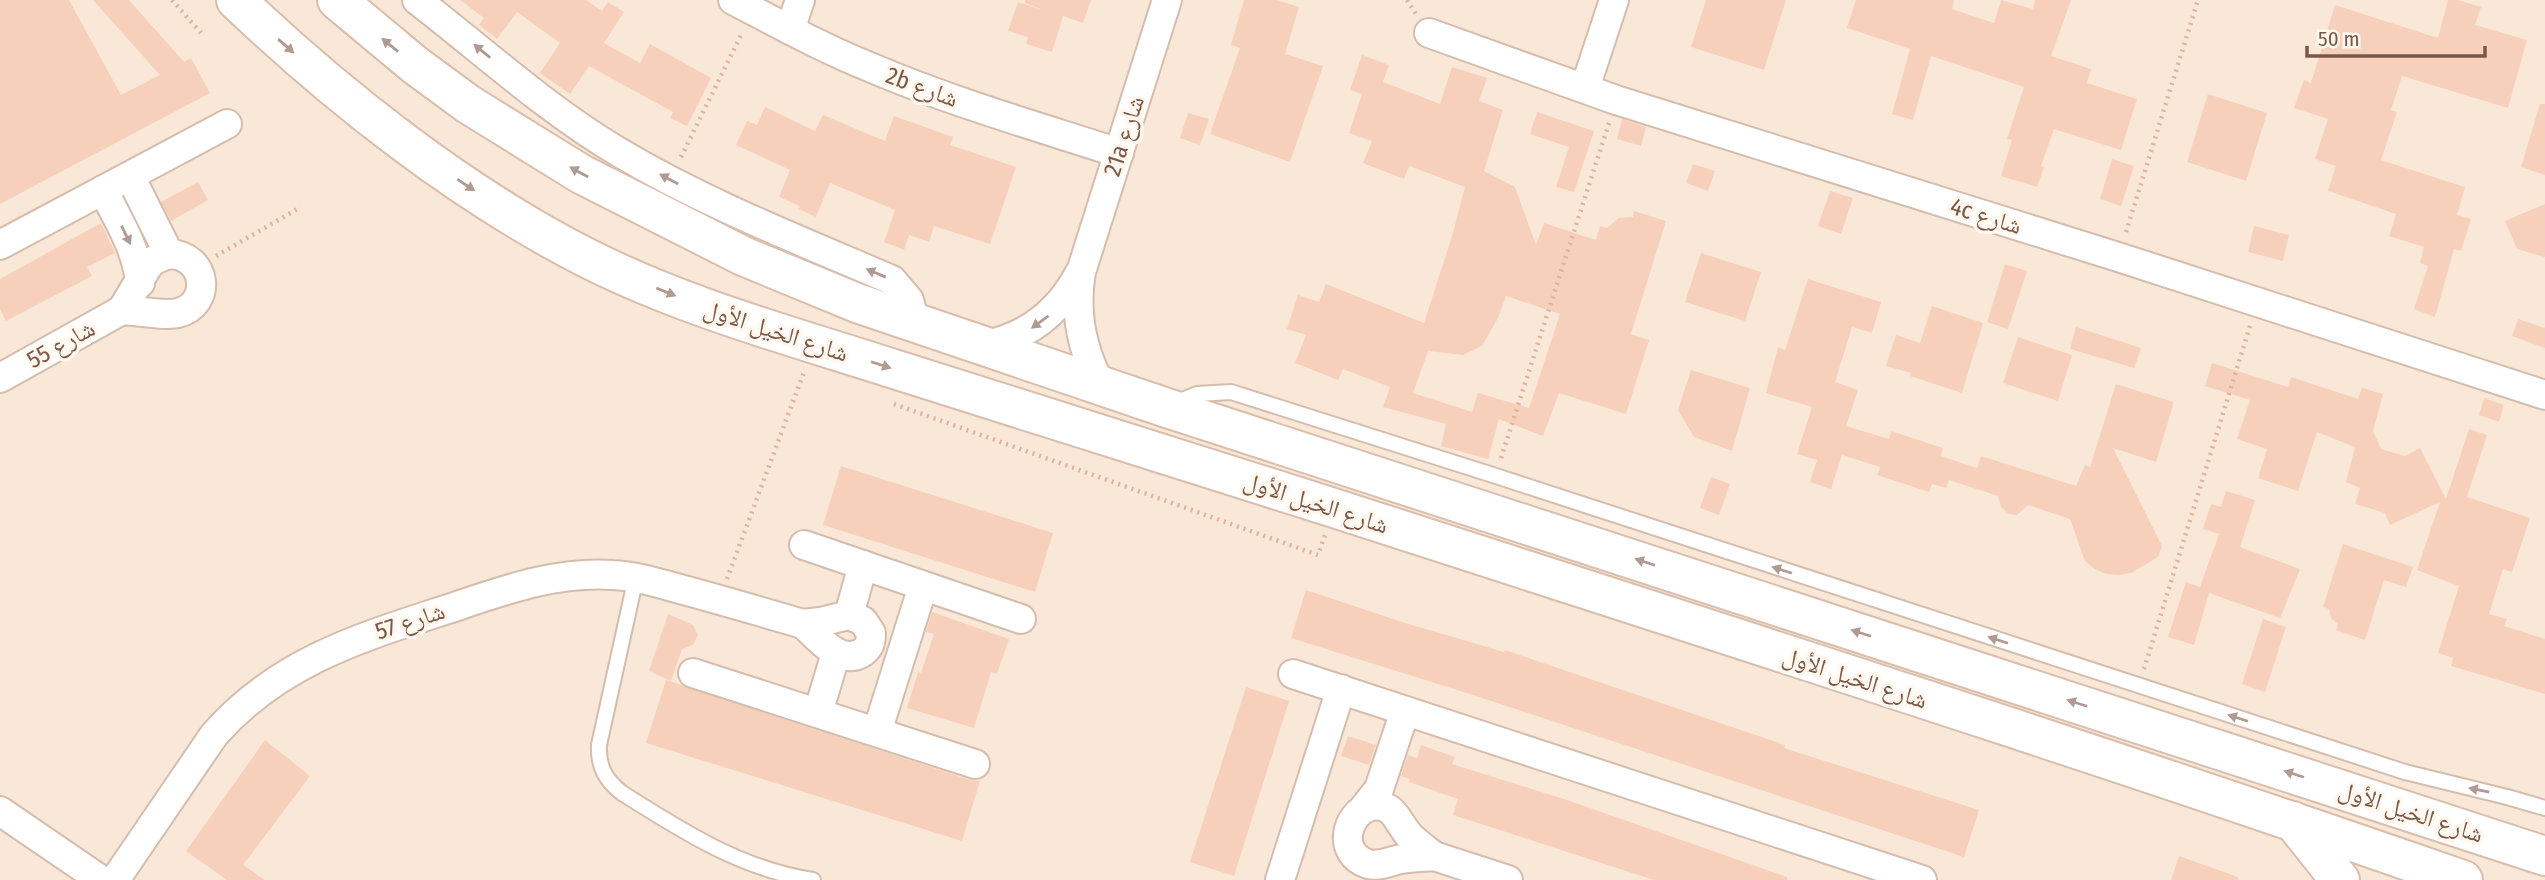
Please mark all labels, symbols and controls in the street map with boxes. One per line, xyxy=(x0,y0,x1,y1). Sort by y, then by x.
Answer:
scale bar xyxy=(2307,14,2486,58)
text: 50 m xyxy=(2318,26,2360,52)
one-way arrow xyxy=(277,38,295,54)
one-way arrow xyxy=(382,38,400,53)
one-way arrow xyxy=(473,43,491,58)
street label: 2b شارع xyxy=(882,61,962,114)
street label: 21a شارع xyxy=(1098,92,1151,180)
one-way arrow xyxy=(569,166,589,178)
one-way arrow xyxy=(659,173,679,184)
one-way arrow xyxy=(456,178,476,191)
street label: 4c شارع xyxy=(1947,192,2025,241)
one-way arrow xyxy=(120,225,131,245)
one-way arrow xyxy=(866,267,886,279)
one-way arrow xyxy=(655,287,676,298)
street label: شارع الخيل الأول xyxy=(700,294,852,368)
street label: شارع 55 xyxy=(22,314,100,375)
one-way arrow xyxy=(1030,315,1049,329)
one-way arrow xyxy=(871,360,892,371)
street label: شارع الخيل الأول xyxy=(1240,466,1392,540)
one-way arrow xyxy=(1634,557,1655,567)
one-way arrow xyxy=(1771,564,1792,574)
street label: شارع 57 xyxy=(372,597,449,646)
one-way arrow xyxy=(1851,627,1872,638)
one-way arrow xyxy=(1988,635,2009,645)
street label: شارع الخيل الأول xyxy=(1779,641,1931,715)
one-way arrow xyxy=(2067,698,2088,708)
one-way arrow xyxy=(2227,713,2248,723)
one-way arrow xyxy=(2283,768,2304,779)
street label: شارع الخيل الأول xyxy=(2335,775,2487,849)
one-way arrow xyxy=(2468,785,2490,796)

